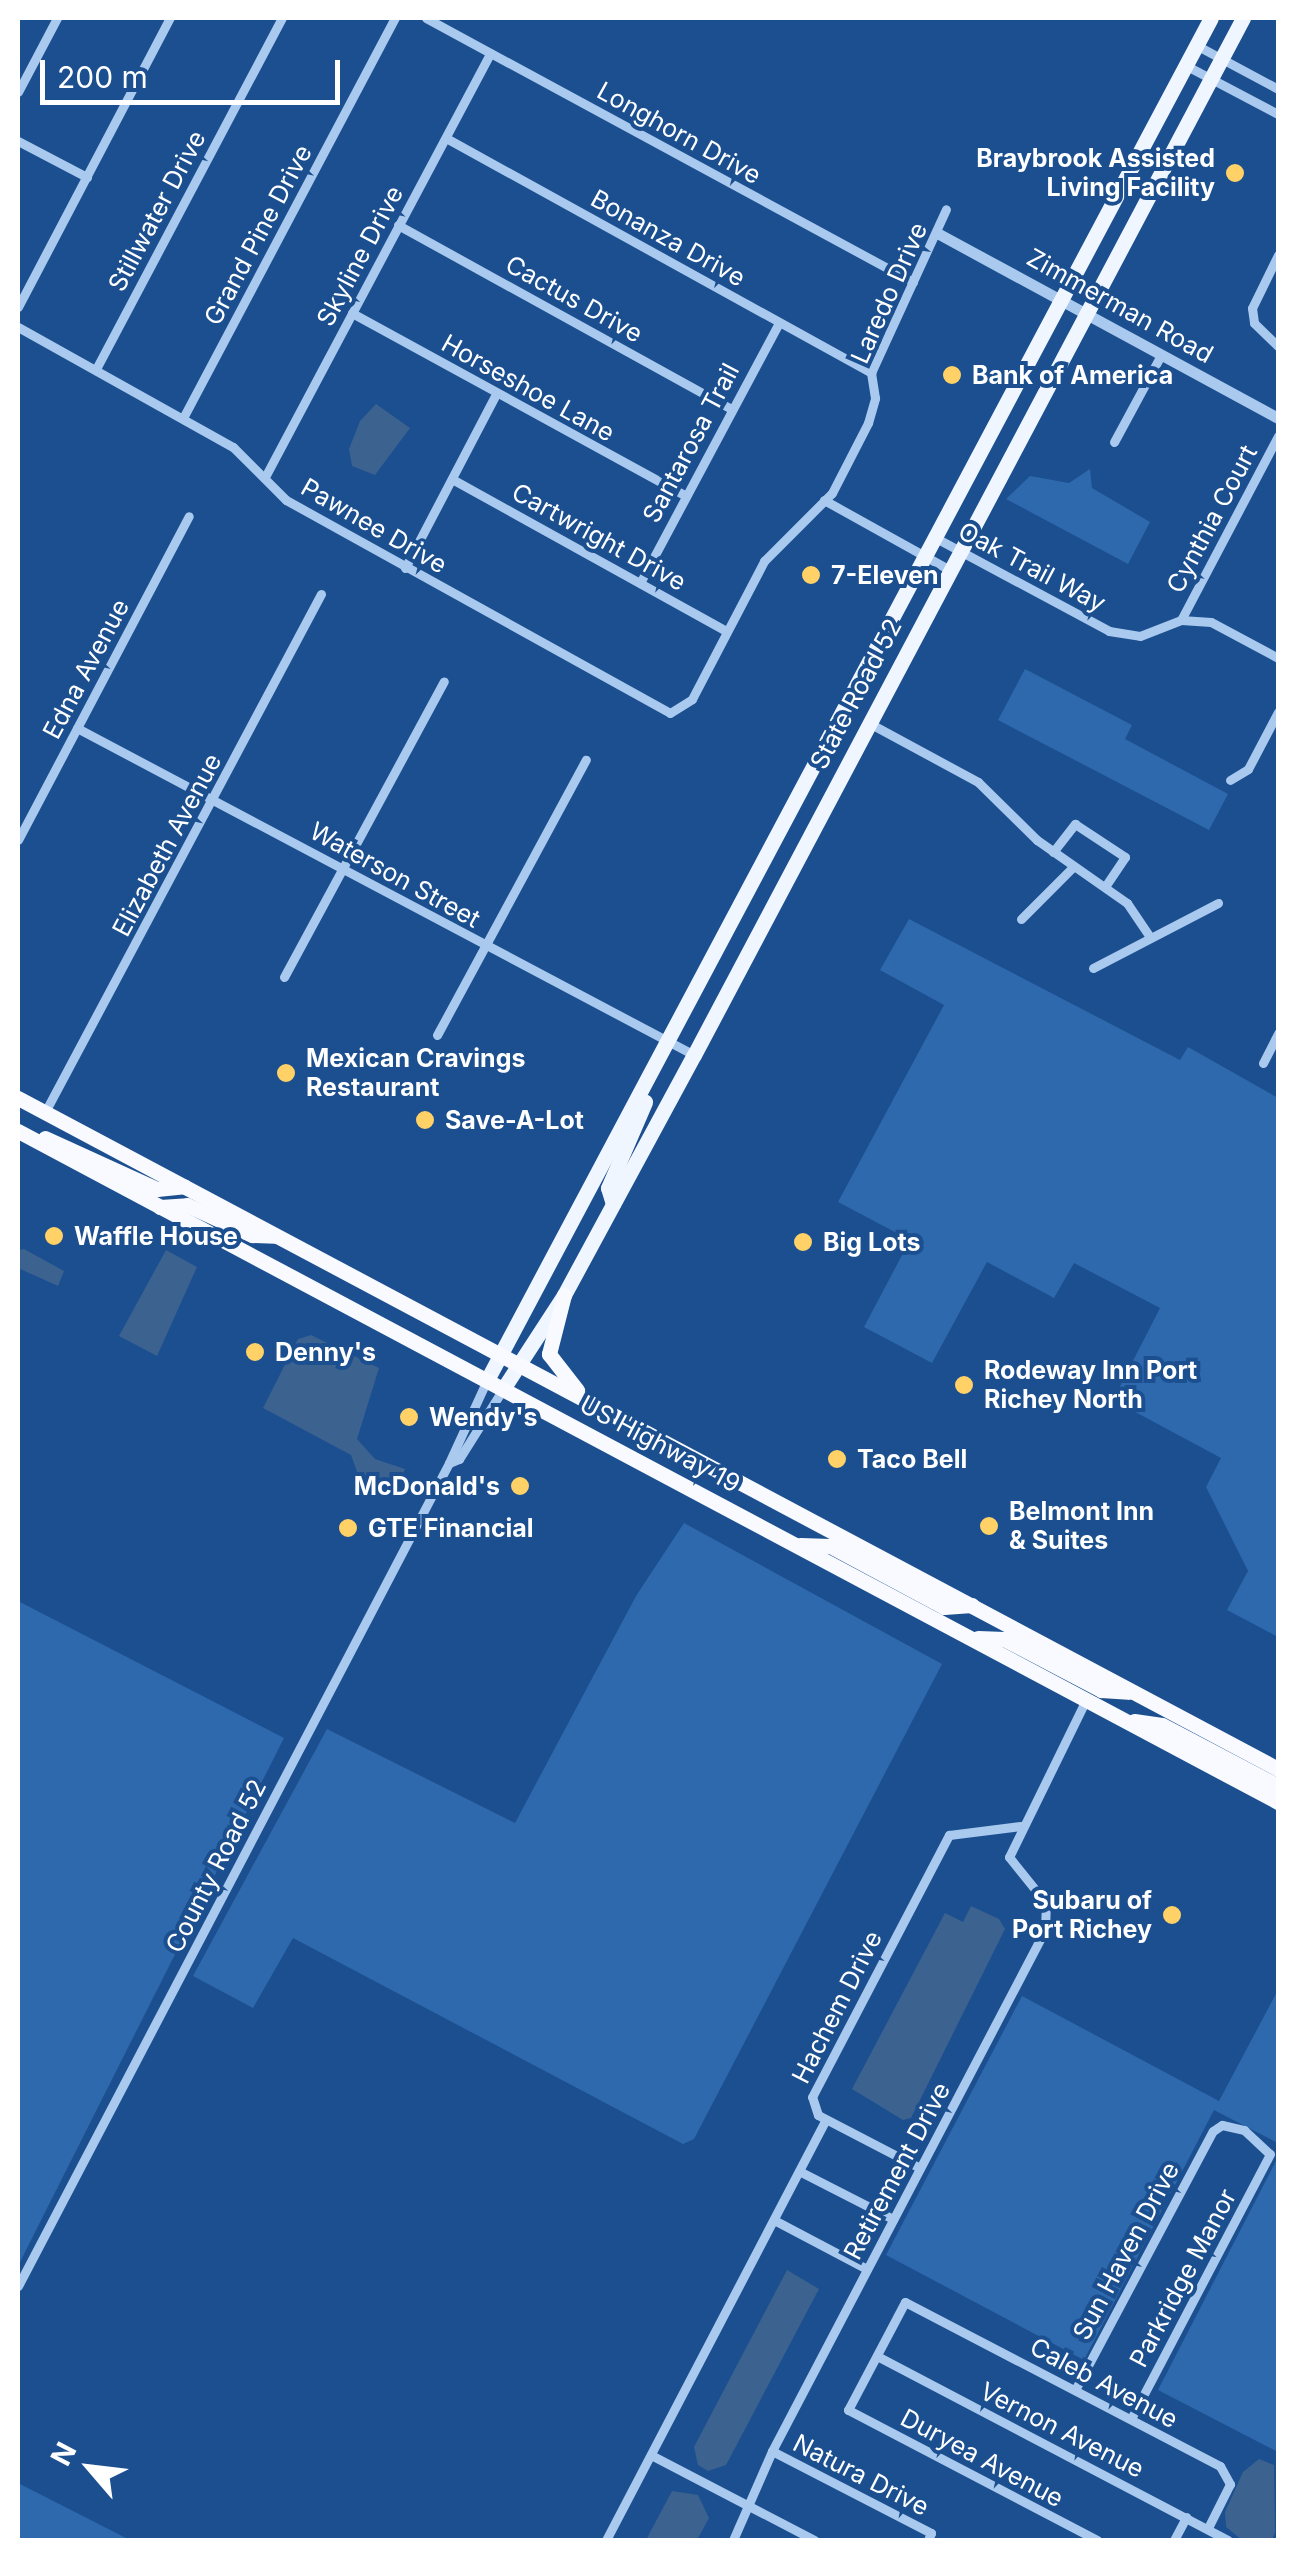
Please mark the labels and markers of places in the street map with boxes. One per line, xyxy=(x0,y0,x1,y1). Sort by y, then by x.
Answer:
place label: Braybrook Assisted Living Facility xyxy=(976,144,1215,203)
marker: Braybrook Assisted Living Facility xyxy=(1224,162,1246,184)
place label: Bank of America xyxy=(972,360,1173,390)
marker: Bank of America xyxy=(941,364,963,386)
place label: 7-Eleven xyxy=(831,560,939,590)
marker: 7-Eleven xyxy=(800,564,822,586)
place label: Mexican Cravings Restaurant xyxy=(306,1044,525,1103)
marker: Mexican Cravings Restaurant xyxy=(275,1062,297,1084)
place label: Save-A-Lot xyxy=(445,1105,584,1135)
marker: Save-A-Lot xyxy=(414,1109,436,1131)
place label: Waffle House xyxy=(74,1221,238,1251)
marker: Waffle House xyxy=(43,1225,65,1247)
place label: Big Lots xyxy=(823,1227,920,1257)
marker: Big Lots xyxy=(792,1231,814,1253)
place label: Denny's xyxy=(275,1337,376,1367)
marker: Denny's xyxy=(244,1341,266,1363)
place label: Rodeway Inn Port Richey North xyxy=(984,1356,1197,1415)
marker: Rodeway Inn Port Richey North xyxy=(953,1374,975,1396)
place label: Wendy's xyxy=(429,1402,537,1432)
marker: Wendy's xyxy=(398,1406,420,1428)
place label: Taco Bell xyxy=(857,1444,967,1474)
marker: Taco Bell xyxy=(826,1448,848,1470)
place label: McDonald's xyxy=(354,1471,500,1501)
marker: McDonald's xyxy=(509,1475,531,1497)
place label: Belmont Inn & Suites xyxy=(1009,1497,1154,1556)
place label: GTE Financial xyxy=(368,1513,534,1543)
marker: Belmont Inn & Suites xyxy=(978,1515,1000,1537)
marker: GTE Financial xyxy=(337,1517,359,1539)
place label: Subaru of Port Richey xyxy=(1012,1886,1152,1945)
marker: Subaru of Port Richey xyxy=(1161,1904,1183,1926)

